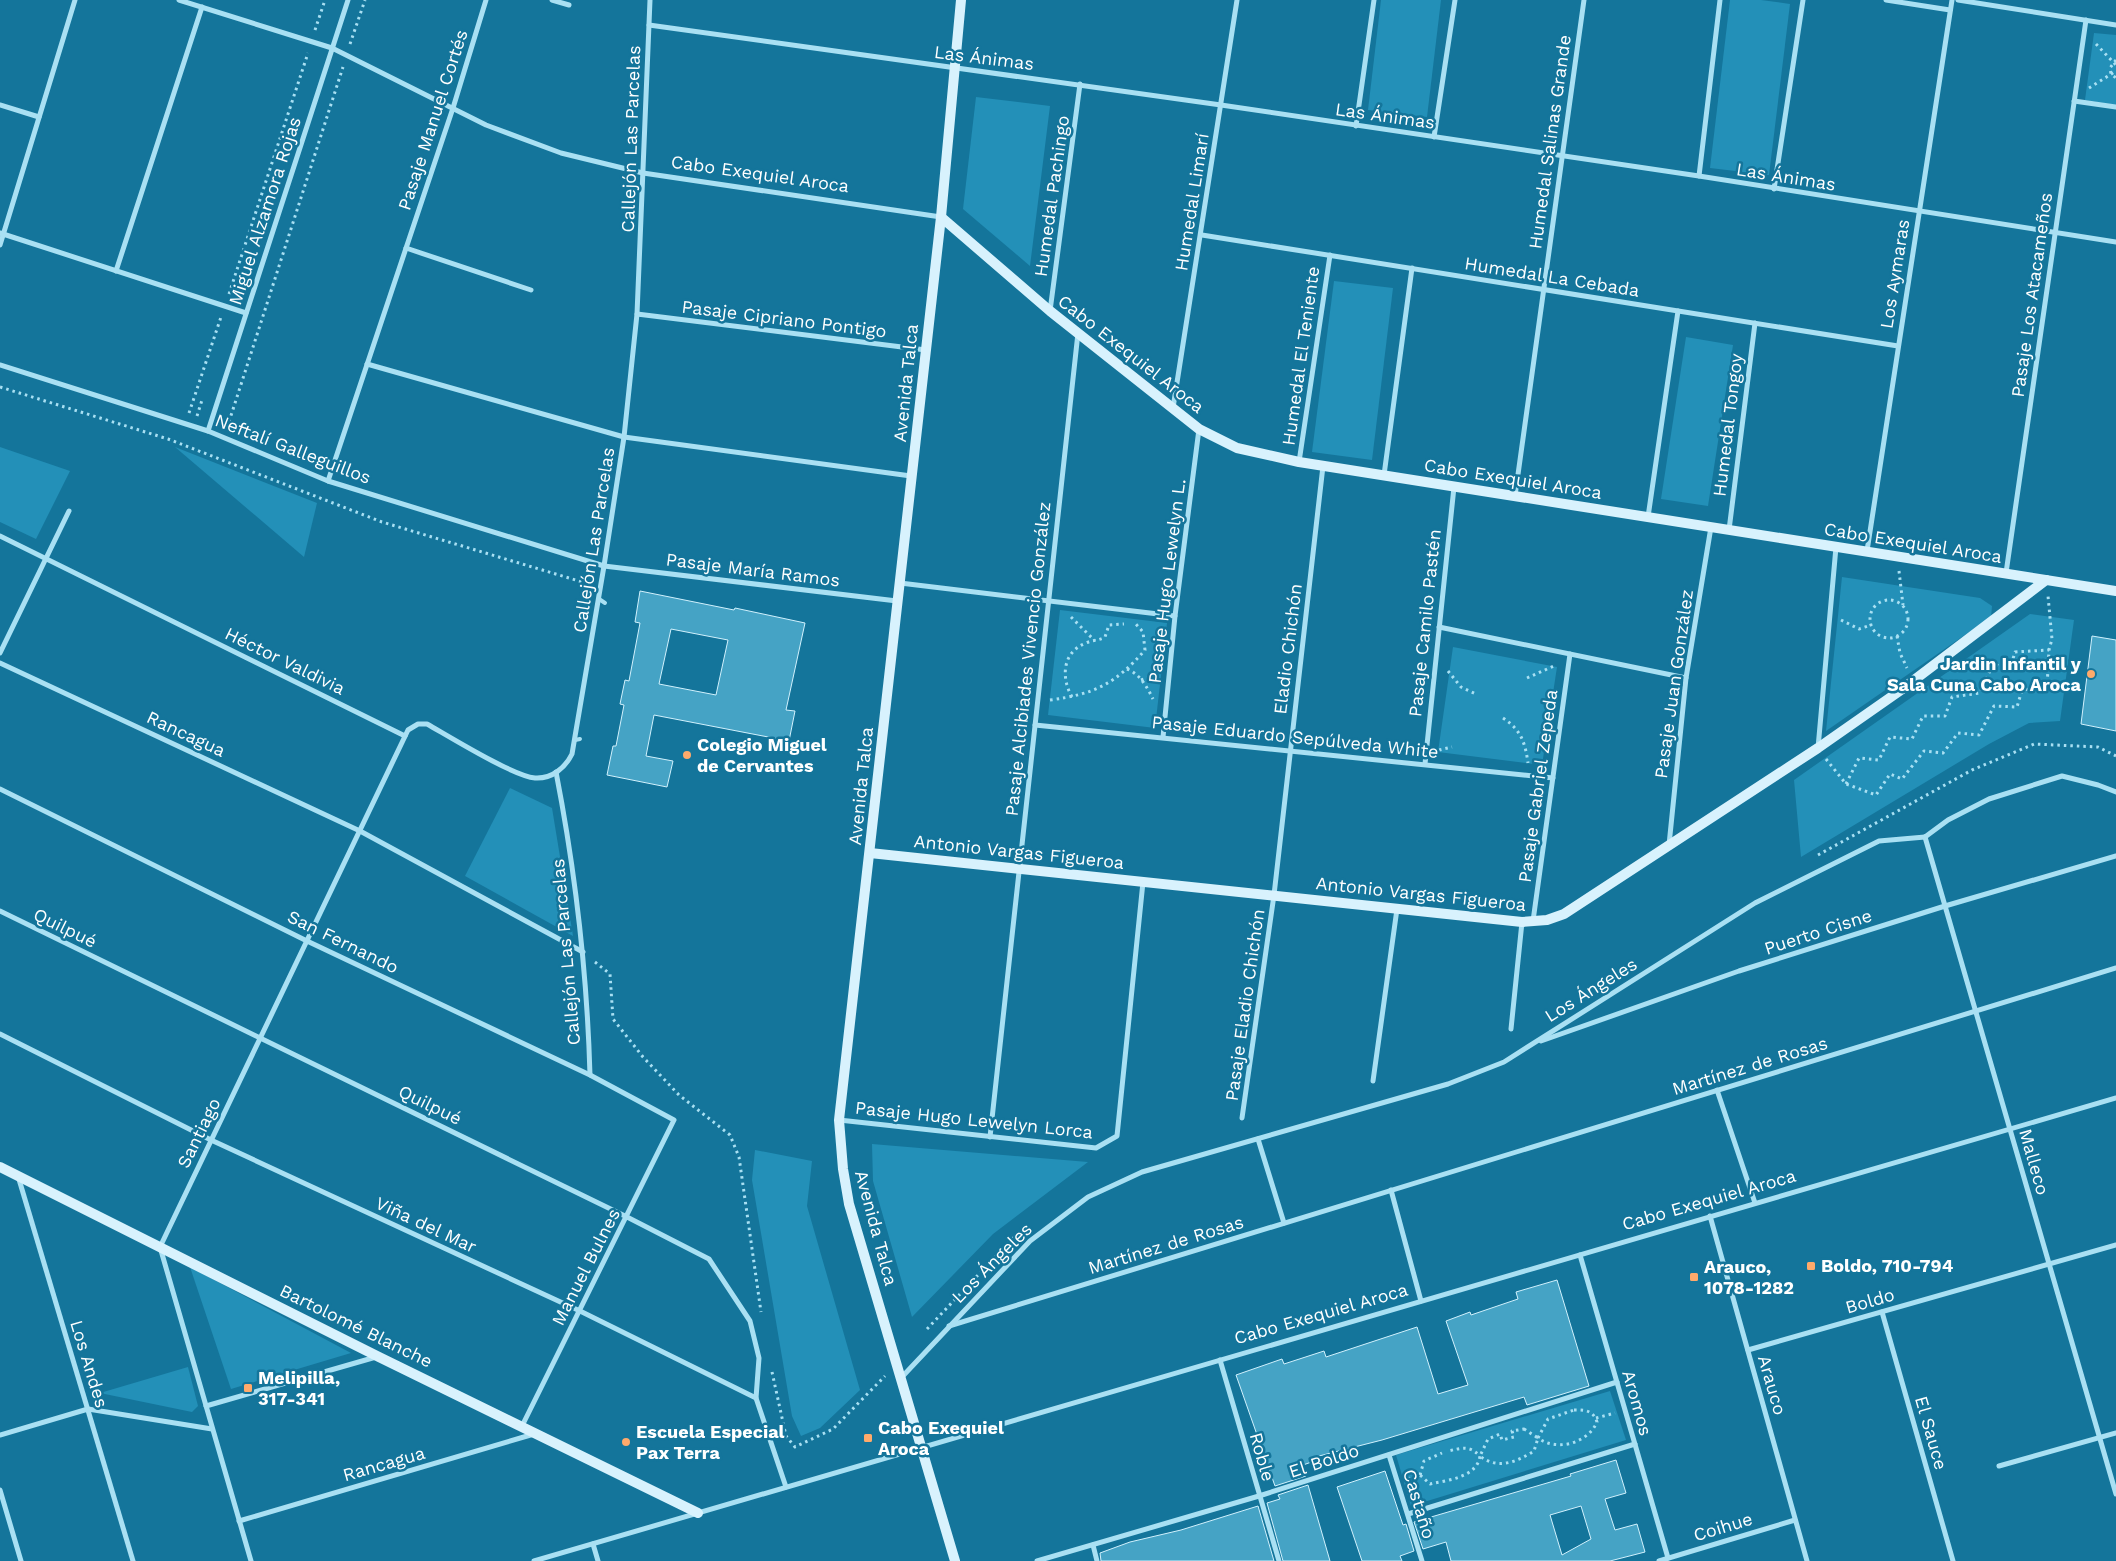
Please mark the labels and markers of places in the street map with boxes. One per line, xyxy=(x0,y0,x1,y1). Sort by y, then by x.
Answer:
place label: Jardin Infantil y Sala Cuna Cabo Aroca xyxy=(1887,653,2082,695)
marker: Jardin Infantil y Sala Cuna Cabo Aroca xyxy=(2085,668,2097,680)
place label: Colegio Miguel de Cervantes xyxy=(697,734,827,776)
marker: Colegio Miguel de Cervantes xyxy=(681,749,693,761)
place label: Boldo, 710-794 xyxy=(1821,1255,1954,1276)
place label: Arauco, 1078-1282 xyxy=(1704,1256,1794,1298)
marker: Boldo, 710-794 xyxy=(1805,1260,1817,1272)
marker: Arauco, 1078-1282 xyxy=(1688,1271,1700,1283)
place label: Melipilla, 317-341 xyxy=(258,1367,340,1409)
marker: Melipilla, 317-341 xyxy=(242,1382,254,1394)
place label: Cabo Exequiel Aroca xyxy=(878,1417,1004,1459)
place label: Escuela Especial Pax Terra xyxy=(636,1421,785,1463)
marker: Cabo Exequiel Aroca xyxy=(862,1432,874,1444)
marker: Escuela Especial Pax Terra xyxy=(620,1436,632,1448)

